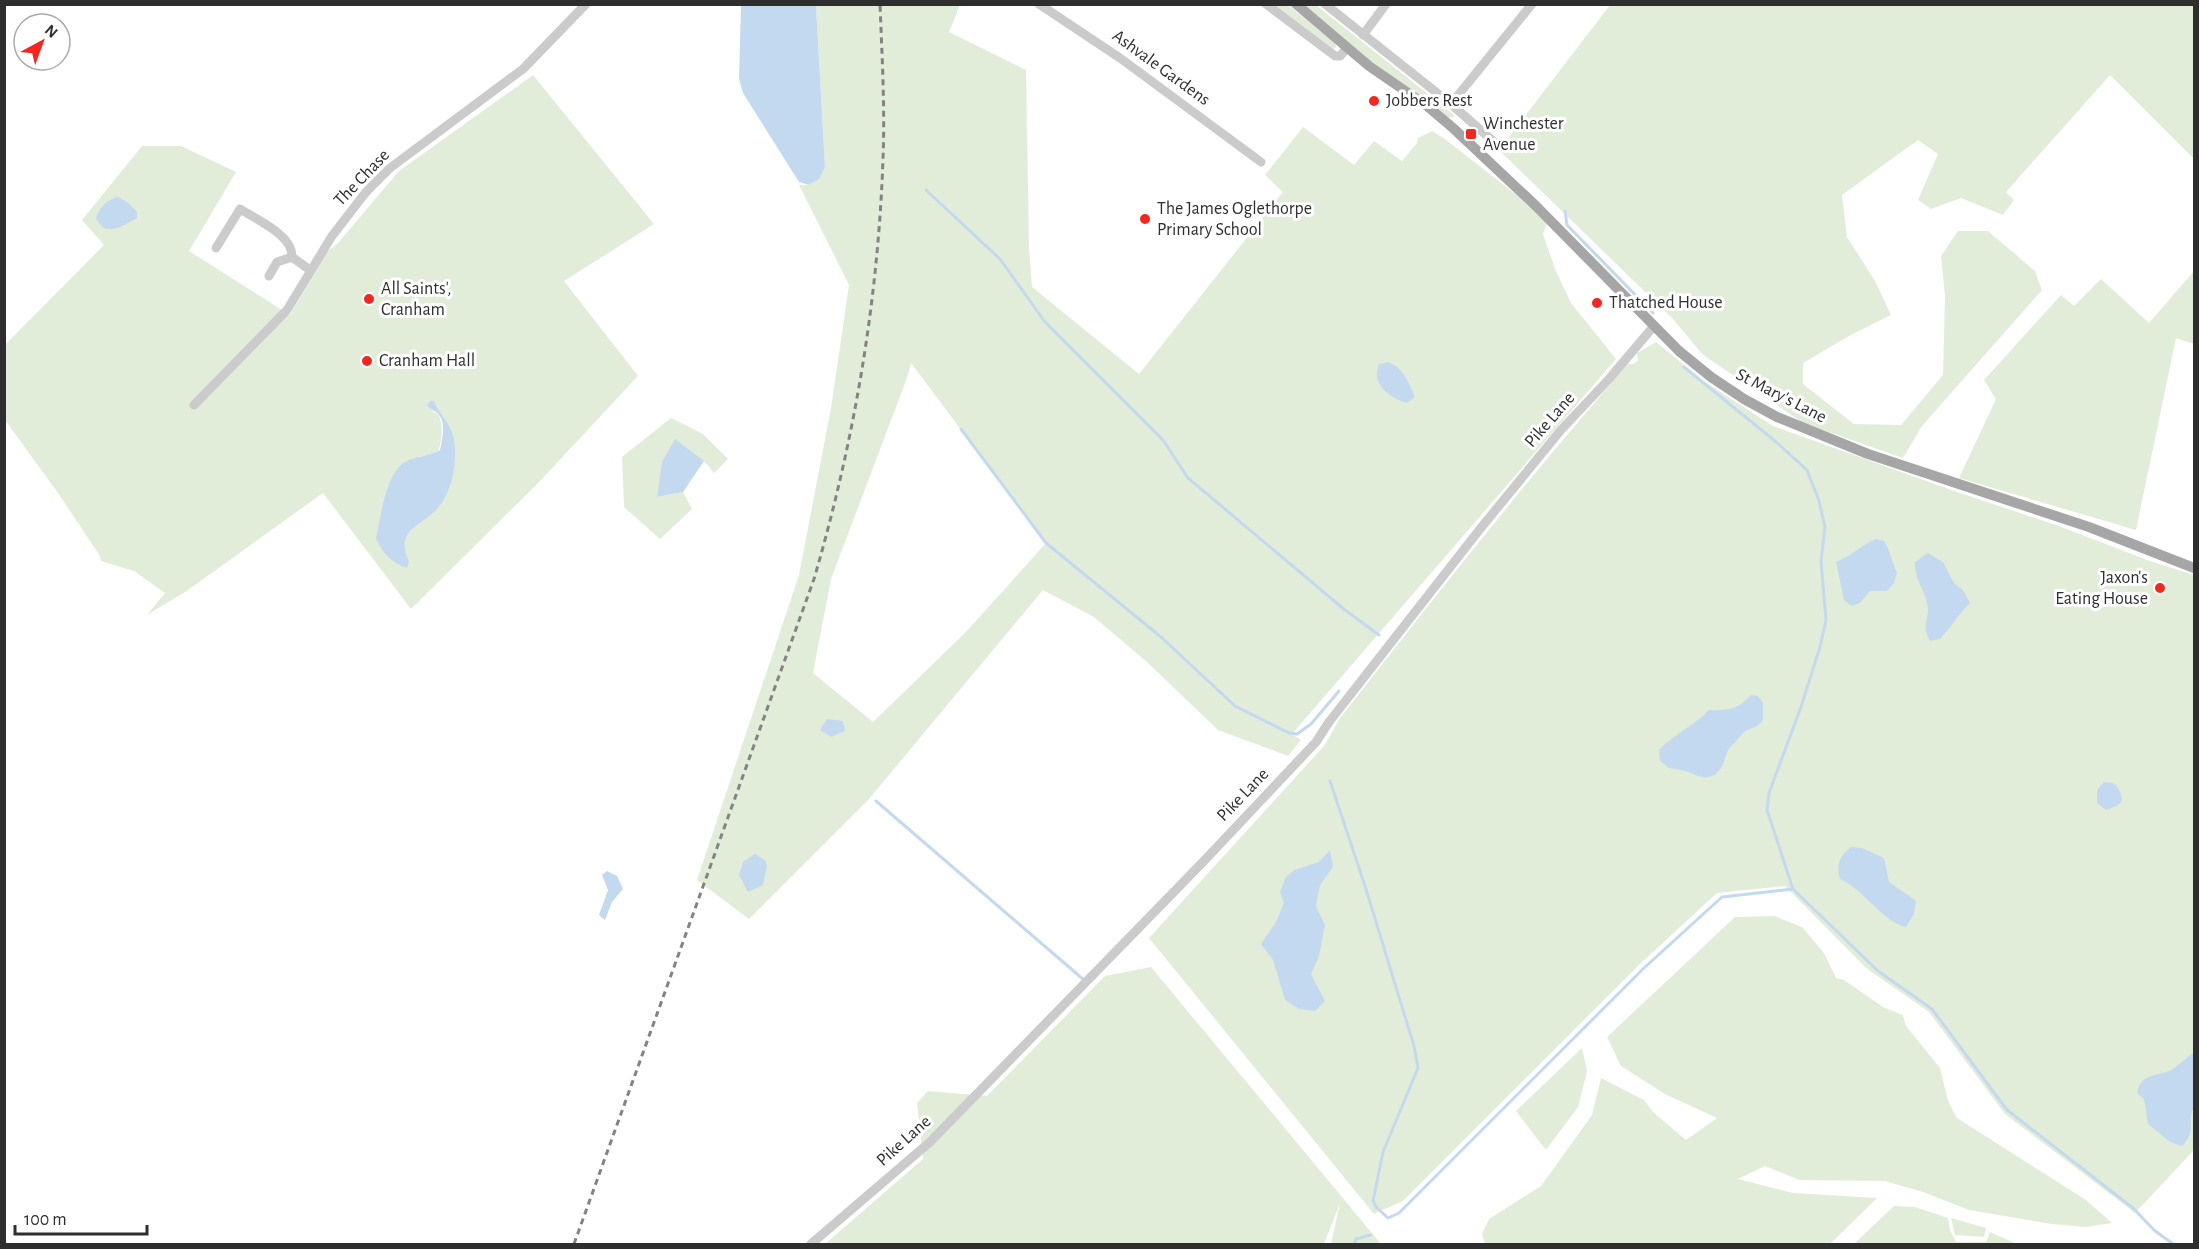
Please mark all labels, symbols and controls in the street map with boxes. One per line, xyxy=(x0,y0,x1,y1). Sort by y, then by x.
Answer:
north arrow xyxy=(12,12,72,72)
text: N xyxy=(42,22,61,41)
street label: Ashvale Gardens xyxy=(1109,27,1213,109)
place label: Jobbers Rest xyxy=(1386,92,1473,110)
marker: Jobbers Rest xyxy=(1367,94,1381,108)
place label: Winchester Avenue xyxy=(1483,115,1564,154)
marker: Winchester Avenue xyxy=(1464,127,1478,141)
street label: The Chase xyxy=(331,146,393,210)
place label: The James Oglethorpe Primary School xyxy=(1157,200,1312,239)
marker: The James Oglethorpe Primary School xyxy=(1138,212,1152,226)
place label: All Saints', Cranham xyxy=(381,280,451,319)
marker: All Saints', Cranham xyxy=(362,292,376,306)
place label: Thatched House xyxy=(1609,294,1723,312)
marker: Thatched House xyxy=(1590,296,1604,310)
place label: Cranham Hall xyxy=(379,352,475,370)
marker: Cranham Hall xyxy=(360,354,374,368)
street label: St Mary's Lane xyxy=(1733,366,1829,426)
street label: Pike Lane xyxy=(1522,389,1578,451)
place label: Jaxon's Eating House xyxy=(2055,569,2148,608)
marker: Jaxon's Eating House xyxy=(2153,581,2167,595)
street label: Pike Lane xyxy=(1214,765,1272,825)
street label: Pike Lane xyxy=(873,1112,935,1170)
scale bar xyxy=(15,1198,147,1236)
text: 100 m xyxy=(24,1211,67,1229)

